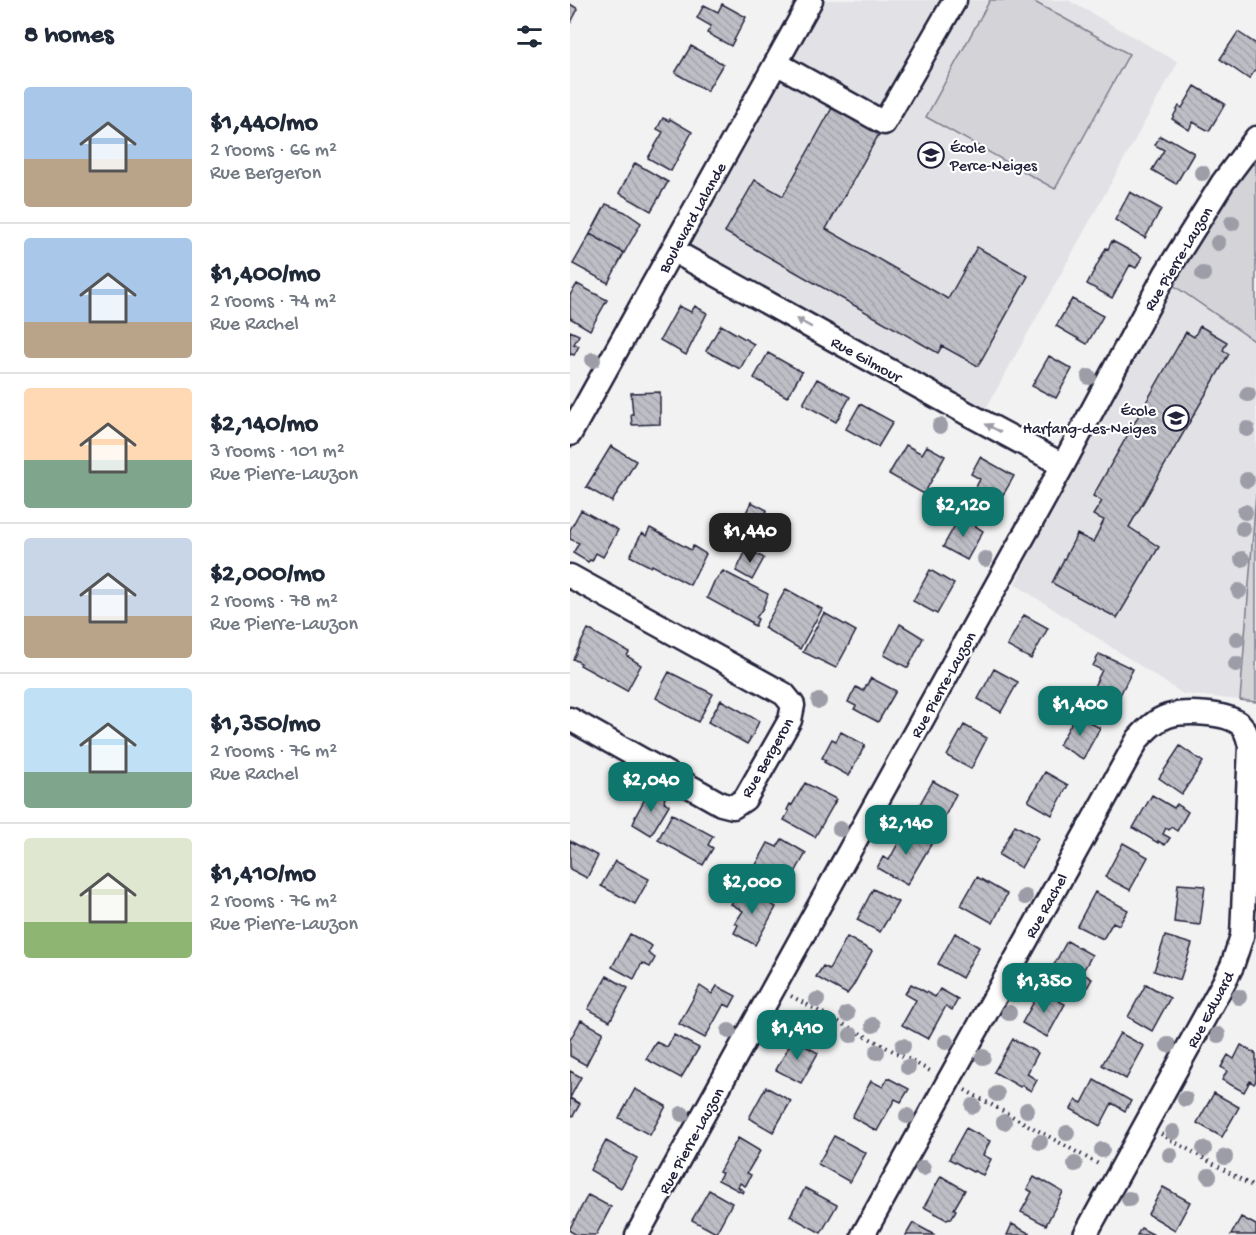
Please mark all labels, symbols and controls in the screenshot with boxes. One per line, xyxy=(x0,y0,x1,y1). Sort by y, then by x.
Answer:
icon: filters xyxy=(513,20,546,53)
text: 8 homes xyxy=(24,21,113,52)
text: $1,440/mo xyxy=(210,109,318,140)
icon: home xyxy=(72,111,144,183)
text: 2 rooms · 66 m² xyxy=(210,140,337,163)
school or university icon: École Perce-Neiges xyxy=(916,140,946,170)
place label: École Perce-Neiges xyxy=(949,140,1038,177)
street label: Boulevard Lalande xyxy=(655,160,733,278)
text: Rue Bergeron xyxy=(210,163,321,186)
street label: Rue Pierre-Lauzon xyxy=(1141,204,1219,315)
text: $1,400/mo xyxy=(210,260,320,291)
icon: home xyxy=(72,262,144,334)
text: 2 rooms · 74 m² xyxy=(210,291,336,314)
text: Rue Rachel xyxy=(210,314,299,337)
one-way arrow xyxy=(796,318,813,328)
street label: Rue Gilmour xyxy=(827,334,905,389)
place label: École Harfang-des-Neiges xyxy=(1023,403,1157,440)
school or university icon: École Harfang-des-Neiges xyxy=(1161,403,1191,433)
text: $2,140/mo xyxy=(210,410,318,441)
icon: home xyxy=(72,412,144,484)
one-way arrow xyxy=(985,423,1002,433)
text: 3 rooms · 101 m² xyxy=(210,441,345,464)
text: Rue Pierre-Lauzon xyxy=(210,464,358,487)
pin: $2,120 xyxy=(914,487,1012,538)
text: $2,120 xyxy=(936,495,990,518)
pin: $1,440 xyxy=(701,513,799,564)
text: $1,440 xyxy=(723,521,777,544)
text: $2,000/mo xyxy=(210,560,325,591)
icon: home xyxy=(72,562,144,634)
text: 2 rooms · 78 m² xyxy=(210,591,338,614)
text: Rue Pierre-Lauzon xyxy=(210,614,358,637)
street label: Rue Pierre-Lauzon xyxy=(908,629,982,742)
pin: $1,400 xyxy=(1031,686,1129,737)
text: $1,400 xyxy=(1052,694,1108,717)
text: $1,350/mo xyxy=(210,710,320,741)
icon: home xyxy=(72,712,144,784)
street label: Rue Bergeron xyxy=(739,715,800,802)
text: 2 rooms · 76 m² xyxy=(210,741,337,764)
pin: $2,040 xyxy=(602,762,700,813)
text: Rue Rachel xyxy=(210,764,299,787)
text: $2,040 xyxy=(622,770,680,793)
pin: $2,140 xyxy=(857,805,955,856)
text: $2,140 xyxy=(879,813,933,836)
text: $1,410/mo xyxy=(210,860,316,891)
icon: home xyxy=(72,862,144,934)
pin: $2,000 xyxy=(703,864,801,915)
street label: Rue Rachel xyxy=(1023,871,1074,942)
text: $2,000 xyxy=(722,872,782,895)
text: 2 rooms · 76 m² xyxy=(210,891,337,914)
text: Rue Pierre-Lauzon xyxy=(210,914,358,937)
pin: $1,350 xyxy=(995,963,1093,1014)
street label: Rue Edward xyxy=(1184,968,1241,1052)
text: $1,350 xyxy=(1016,971,1072,994)
pin: $1,410 xyxy=(748,1010,846,1061)
text: $1,410 xyxy=(771,1018,823,1041)
street label: Rue Pierre-Lauzon xyxy=(656,1085,730,1198)

